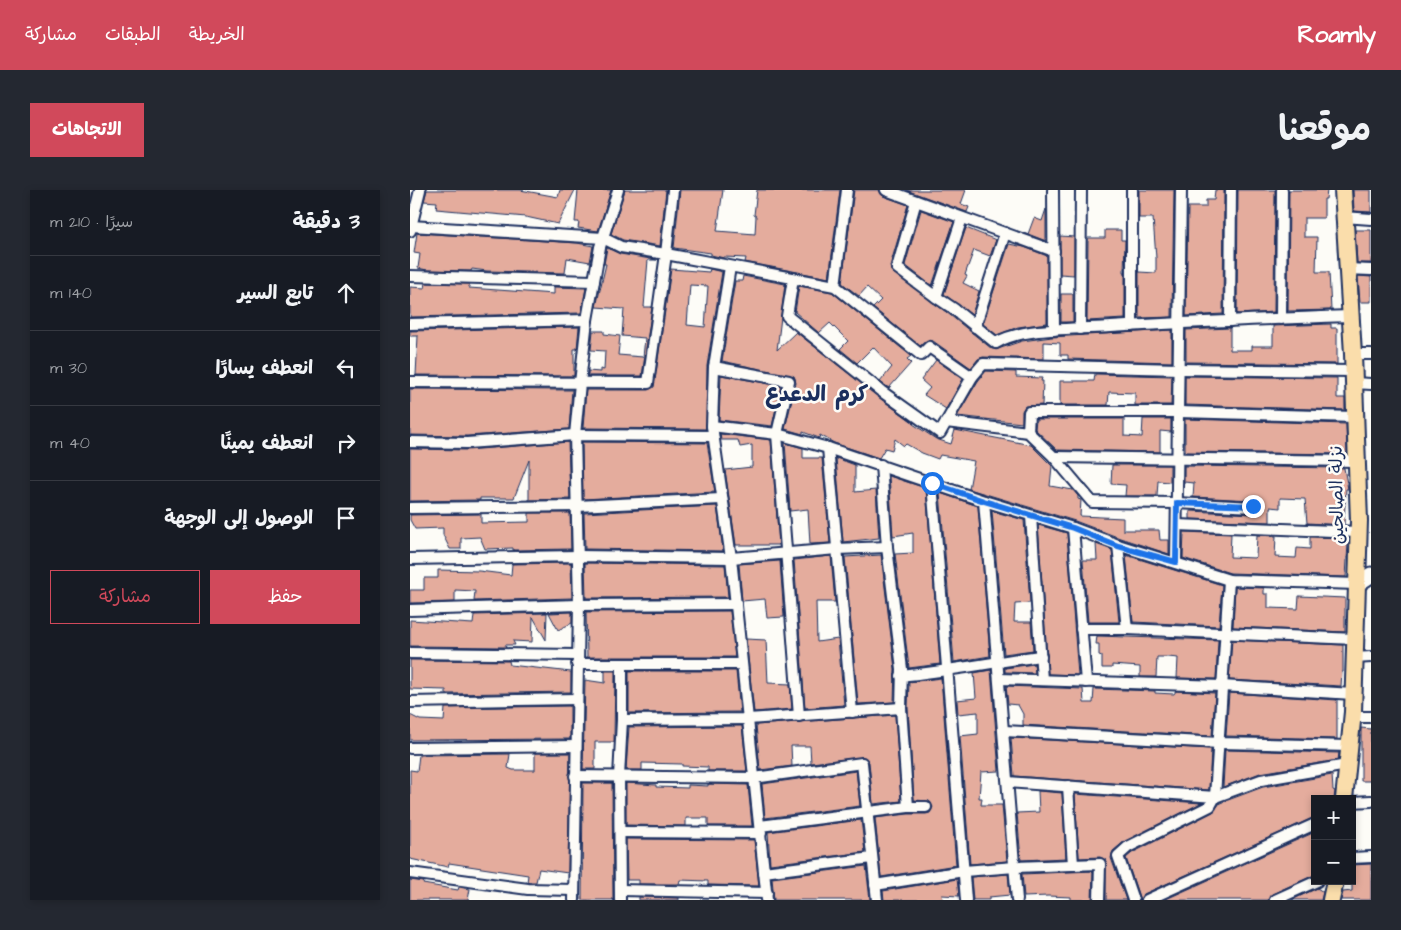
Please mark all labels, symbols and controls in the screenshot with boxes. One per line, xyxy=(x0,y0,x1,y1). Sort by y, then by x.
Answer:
text: Roamly xyxy=(1298,18,1376,52)
text: مشاركة xyxy=(25,22,77,47)
text: الطبقات xyxy=(105,22,161,47)
text: الخريطة xyxy=(189,22,245,47)
button: الاتجاهات xyxy=(30,103,144,157)
text: موقعنا xyxy=(1278,105,1371,154)
text: 3 دقيقة xyxy=(292,207,360,236)
text: سيرًا · 210 m xyxy=(50,211,133,233)
icon: ahead xyxy=(332,279,360,307)
text: تابع السير xyxy=(238,280,313,307)
text: 140 m xyxy=(50,282,92,304)
icon: left xyxy=(332,354,360,382)
text: انعطف يسارًا xyxy=(216,355,313,382)
text: 30 m xyxy=(50,357,87,379)
district label: كرم الدعدع xyxy=(766,379,868,410)
icon: right xyxy=(332,429,360,457)
text: انعطف يمينًا xyxy=(221,430,313,457)
text: 40 m xyxy=(50,432,90,454)
street label: نزلة الصالحين xyxy=(1324,446,1350,544)
route start xyxy=(921,472,944,495)
route end xyxy=(1242,495,1265,518)
icon: arrive xyxy=(332,504,360,532)
text: الوصول إلى الوجهة xyxy=(164,505,313,532)
button: مشاركة xyxy=(50,570,200,624)
button: حفظ xyxy=(210,570,360,624)
map controls xyxy=(1311,795,1356,885)
button: + xyxy=(1311,795,1356,840)
button: − xyxy=(1311,840,1356,885)

